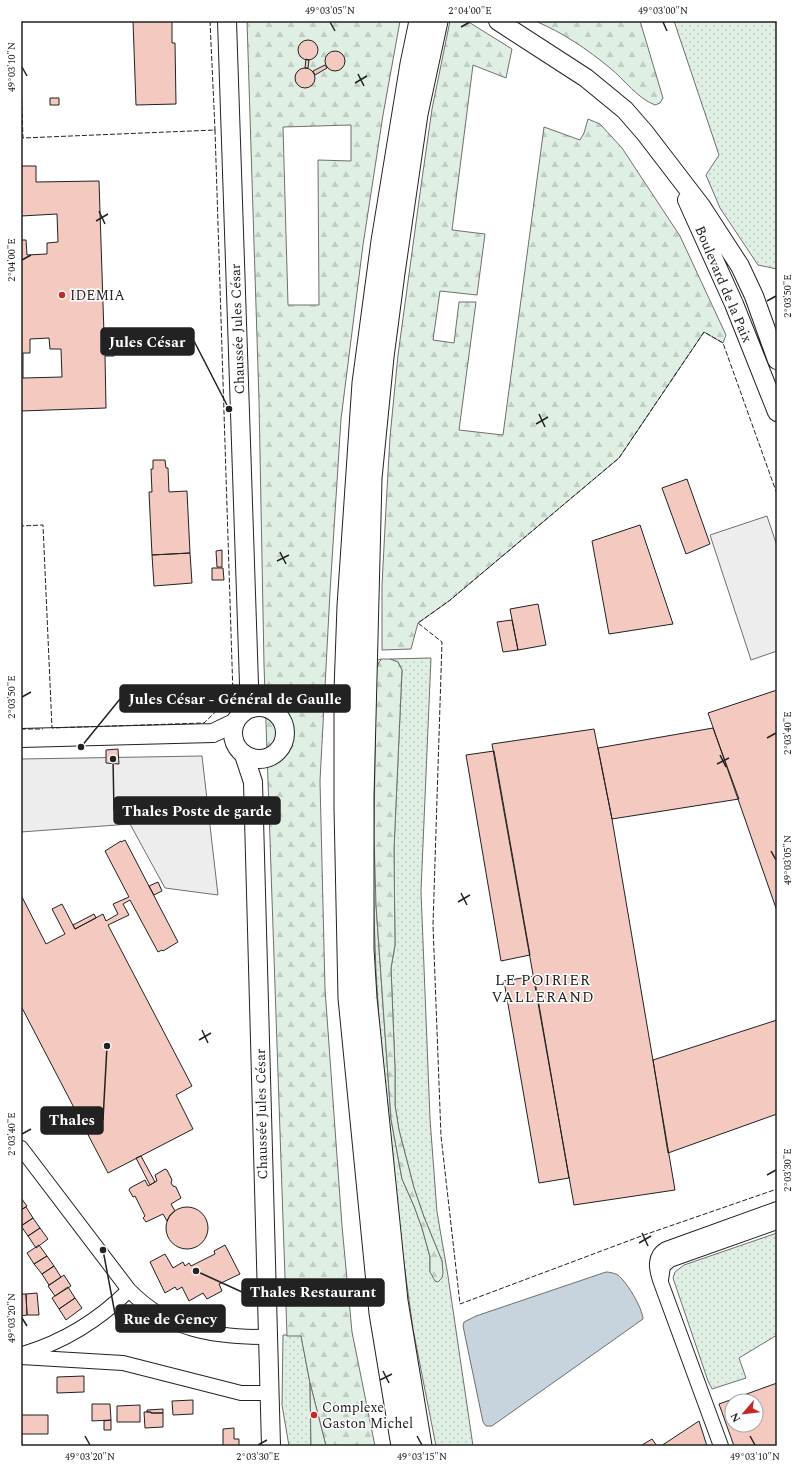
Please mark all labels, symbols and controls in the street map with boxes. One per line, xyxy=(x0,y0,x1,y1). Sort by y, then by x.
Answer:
text: 49°03'05"N xyxy=(305,3,355,19)
text: 2°04'00"E xyxy=(448,3,492,19)
text: 49°03'00"N xyxy=(638,3,688,19)
text: 49°03'10"N xyxy=(4,42,20,92)
street label: Boulevard de la Paix xyxy=(689,222,758,346)
text: 2°04'00"E xyxy=(4,238,20,282)
street label: Chaussée Jules César xyxy=(225,263,250,395)
text: 2°03'50"E xyxy=(780,274,796,318)
place label: IDEMIA xyxy=(70,285,125,306)
marker: IDEMIA xyxy=(57,290,67,300)
callout: Jules César xyxy=(101,328,194,355)
text: Jules César xyxy=(109,331,186,354)
text: 2°03'50"E xyxy=(4,675,20,719)
callout: Jules César - Général de Gaulle xyxy=(120,685,350,712)
text: Jules César - Général de Gaulle xyxy=(128,688,342,711)
text: 2°03'40"E xyxy=(780,711,796,755)
callout: Thales Poste de garde xyxy=(114,797,280,824)
text: Thales Poste de garde xyxy=(122,800,272,823)
text: 49°03'05"N xyxy=(780,835,796,885)
district label: LE POIRIER VALLERAND xyxy=(491,969,595,1009)
street label: Chaussée Jules César xyxy=(250,1048,273,1180)
callout: Thales xyxy=(41,1107,103,1134)
text: Thales xyxy=(49,1109,95,1132)
text: 2°03'40"E xyxy=(4,1112,20,1156)
text: 2°03'30"E xyxy=(780,1148,796,1192)
callout: Thales Restaurant xyxy=(242,1279,384,1306)
text: Thales Restaurant xyxy=(250,1281,376,1304)
text: 49°03'20"N xyxy=(4,1293,20,1343)
callout: Rue de Gency xyxy=(116,1305,225,1332)
text: Rue de Gency xyxy=(123,1308,218,1331)
north arrow xyxy=(724,1393,764,1433)
place label: Complexe Gaston Michel xyxy=(322,1397,413,1434)
text: N xyxy=(726,1409,745,1425)
marker: Complexe Gaston Michel xyxy=(309,1410,319,1420)
text: 49°03'20"N xyxy=(65,1449,115,1465)
text: 2°03'30"E xyxy=(236,1449,280,1465)
text: 49°03'15"N xyxy=(397,1449,447,1465)
text: 49°03'10"N xyxy=(730,1449,780,1465)

